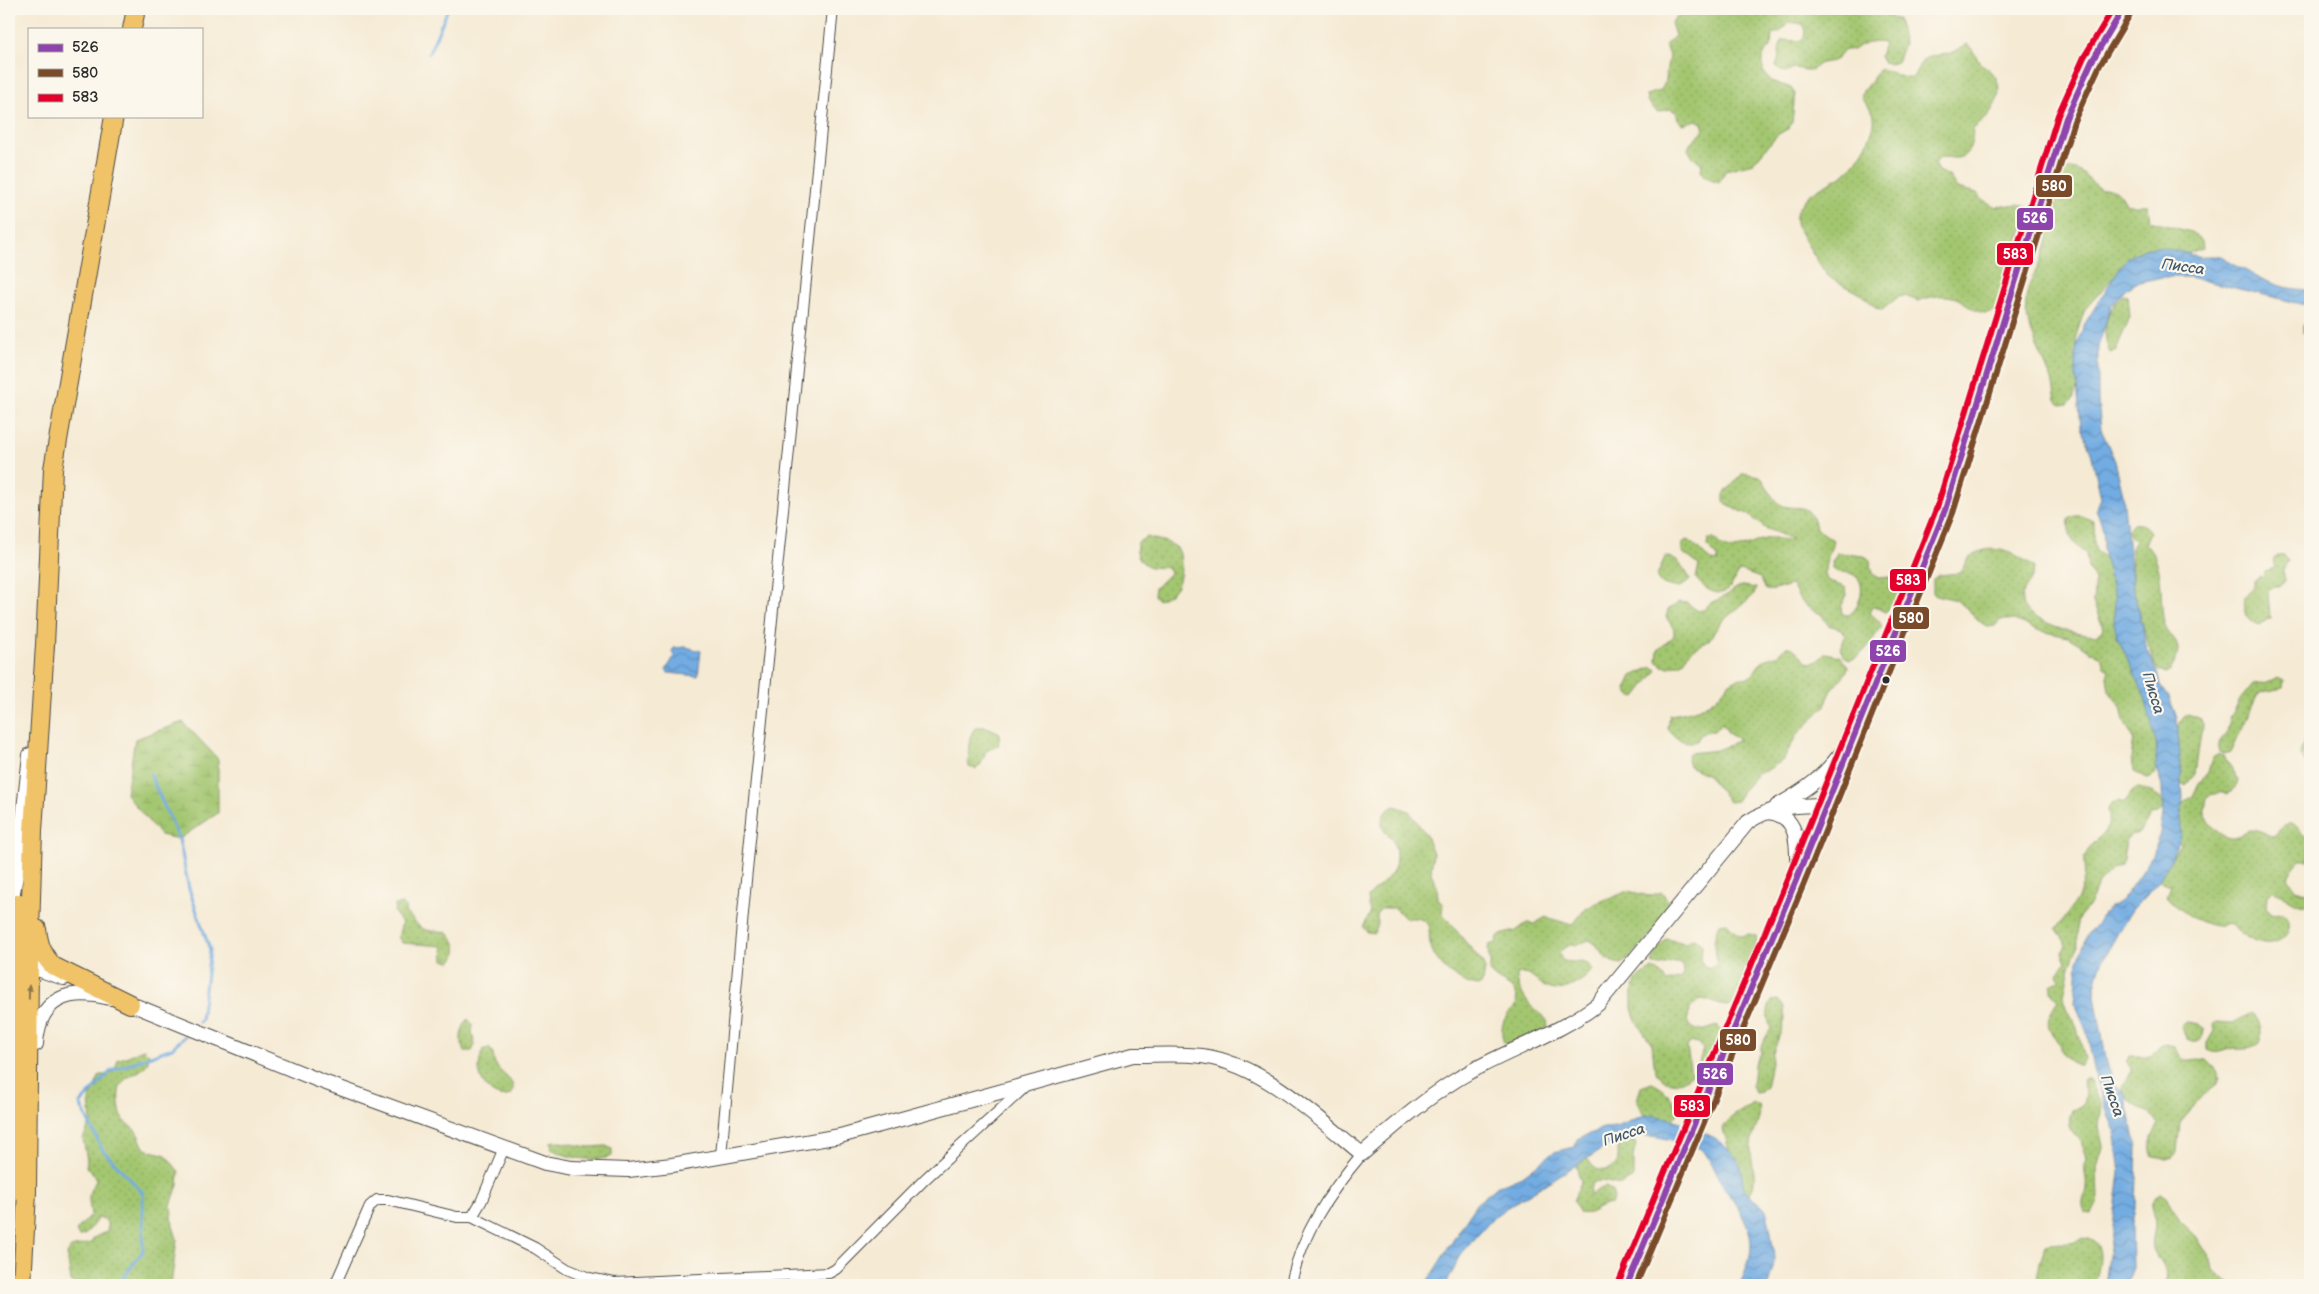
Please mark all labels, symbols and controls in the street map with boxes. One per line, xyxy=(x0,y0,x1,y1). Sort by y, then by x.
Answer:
legend xyxy=(28,28,202,118)
text: 526 xyxy=(72,38,99,57)
text: 580 xyxy=(72,64,98,83)
text: 583 xyxy=(72,88,99,107)
line badge: 580 xyxy=(2035,174,2073,198)
text: 580 xyxy=(2041,178,2067,195)
line badge: 526 xyxy=(2016,207,2054,231)
text: 526 xyxy=(2023,210,2047,227)
line badge: 583 xyxy=(1996,242,2034,266)
text: 583 xyxy=(2003,246,2027,263)
water label: Писса xyxy=(2160,255,2206,279)
line badge: 583 xyxy=(1889,568,1927,592)
text: 583 xyxy=(1896,572,1920,589)
line badge: 580 xyxy=(1892,606,1930,630)
text: 580 xyxy=(1898,610,1924,627)
line badge: 526 xyxy=(1869,639,1907,663)
text: 526 xyxy=(1876,643,1900,660)
water label: Писса xyxy=(2138,670,2168,717)
unlabelled marker xyxy=(1881,675,1891,685)
one-way arrow xyxy=(25,983,33,999)
line badge: 580 xyxy=(1719,1028,1757,1052)
text: 580 xyxy=(1725,1032,1751,1049)
line badge: 526 xyxy=(1696,1062,1734,1086)
text: 526 xyxy=(1703,1066,1727,1083)
water label: Писса xyxy=(2096,1072,2128,1120)
line badge: 583 xyxy=(1673,1094,1711,1118)
text: 583 xyxy=(1680,1098,1704,1115)
water label: Писса xyxy=(1601,1119,1648,1151)

